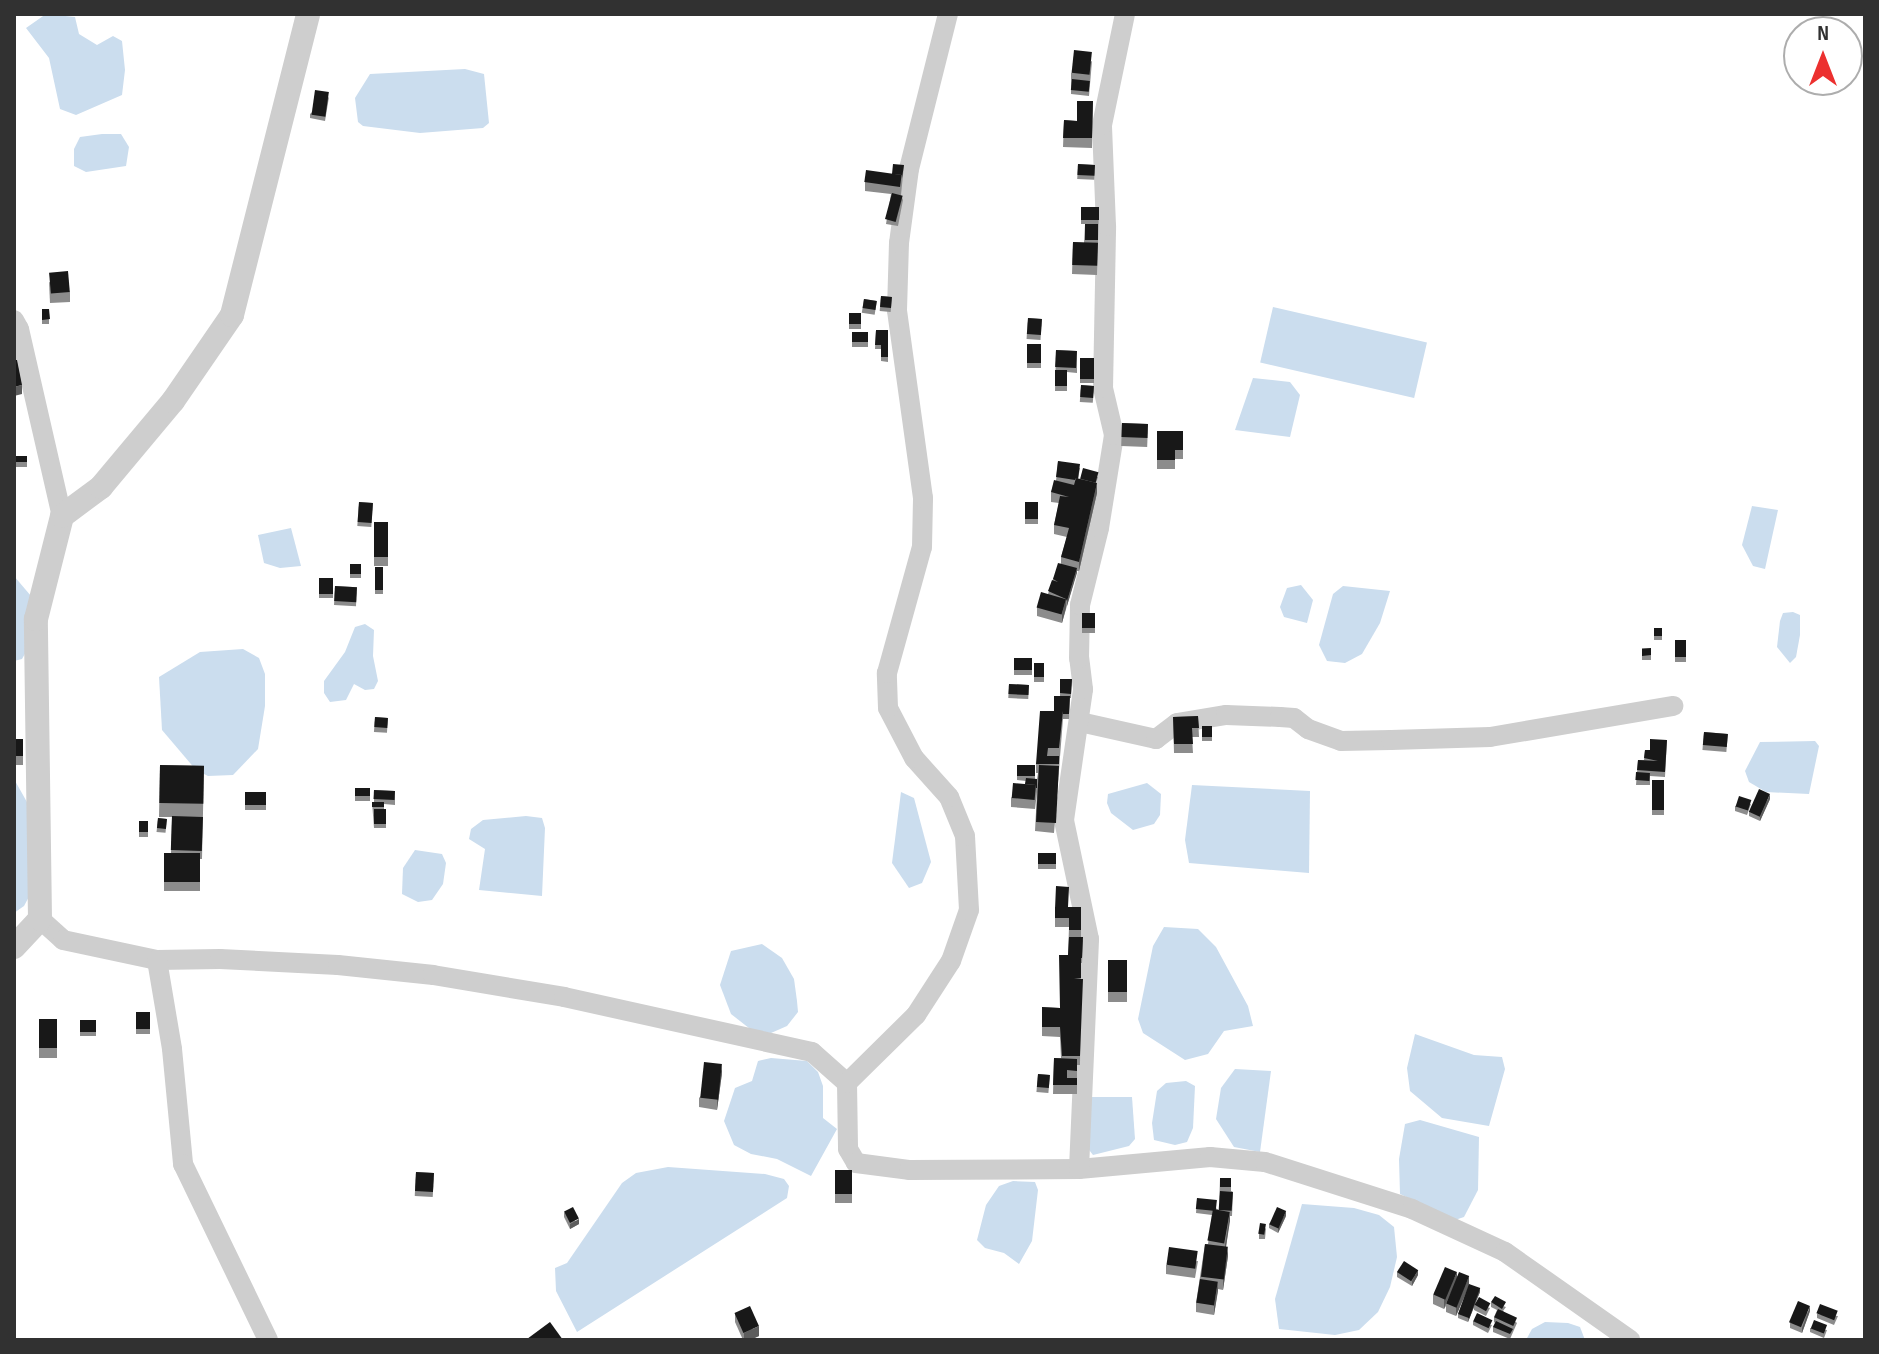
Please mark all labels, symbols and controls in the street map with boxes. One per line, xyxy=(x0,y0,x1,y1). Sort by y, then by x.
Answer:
north arrow xyxy=(1783,16,1863,96)
text: N xyxy=(1817,20,1829,47)

